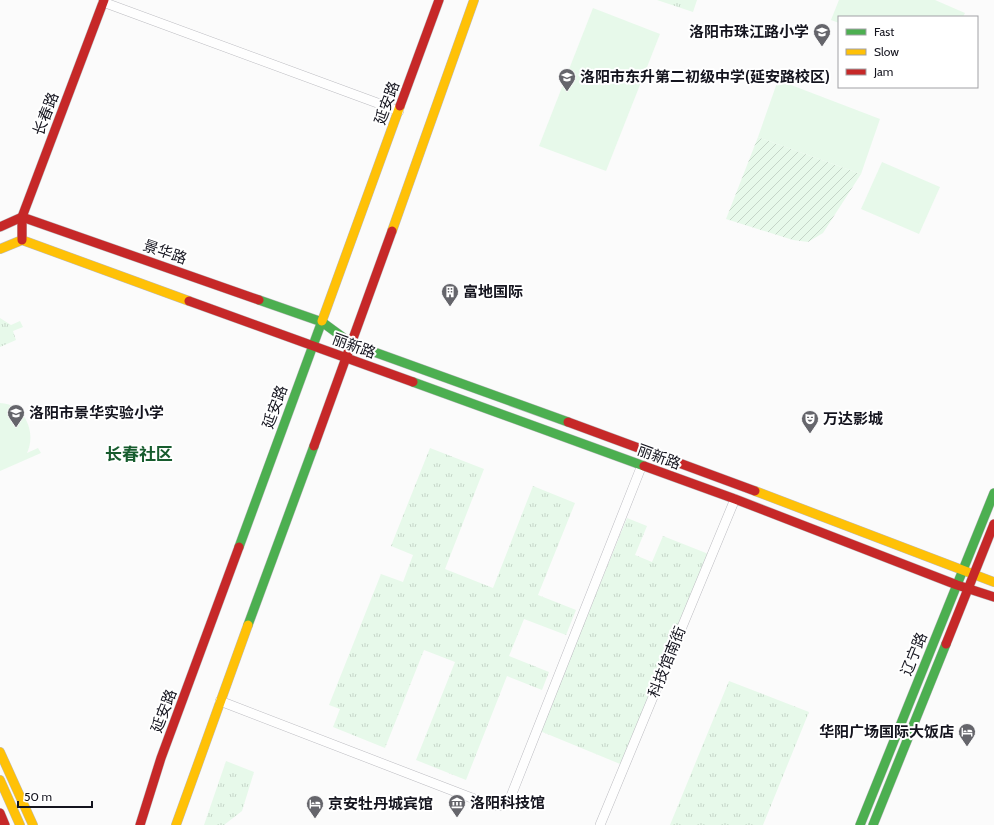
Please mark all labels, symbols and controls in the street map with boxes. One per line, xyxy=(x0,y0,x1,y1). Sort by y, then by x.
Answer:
legend xyxy=(838,16,978,88)
school or university icon: 洛阳市珠江路小学 xyxy=(812,22,832,47)
place label: 洛阳市珠江路小学 xyxy=(689,23,809,41)
text: Fast xyxy=(874,24,894,39)
text: Slow xyxy=(874,44,899,59)
text: Jam xyxy=(873,64,893,79)
school or university icon: 洛阳市东升第二初级中学(延安路校区) xyxy=(557,67,577,92)
place label: 洛阳市东升第二初级中学(延安路校区) xyxy=(580,68,830,86)
street label: 延安路 xyxy=(371,79,403,127)
street label: 长春路 xyxy=(30,90,62,138)
street label: 景华路 xyxy=(141,236,189,268)
building icon: 富地国际 xyxy=(440,282,460,307)
place label: 富地国际 xyxy=(463,283,523,301)
street label: 丽新路 xyxy=(330,330,378,362)
street label: 延安路 xyxy=(259,383,291,431)
school or university icon: 洛阳市景华实验小学 xyxy=(6,403,26,428)
place label: 洛阳市景华实验小学 xyxy=(29,404,164,422)
theatre icon: 万达影城 xyxy=(800,409,820,434)
place label: 万达影城 xyxy=(823,410,883,428)
street label: 丽新路 xyxy=(635,441,683,473)
district label: 长春社区 xyxy=(105,444,173,464)
street label: 科技馆南街 xyxy=(645,624,689,700)
street label: 辽宁路 xyxy=(897,630,931,678)
street label: 延安路 xyxy=(148,687,180,735)
hotel icon: 华阳广场国际大饭店 xyxy=(957,722,977,747)
place label: 华阳广场国际大饭店 xyxy=(819,723,954,741)
scale bar xyxy=(18,783,92,809)
text: 50 m xyxy=(24,789,52,804)
museum icon: 洛阳科技馆 xyxy=(447,793,467,818)
hotel icon: 京安牡丹城宾馆 xyxy=(305,794,325,819)
place label: 洛阳科技馆 xyxy=(470,794,545,812)
place label: 京安牡丹城宾馆 xyxy=(328,795,433,813)

